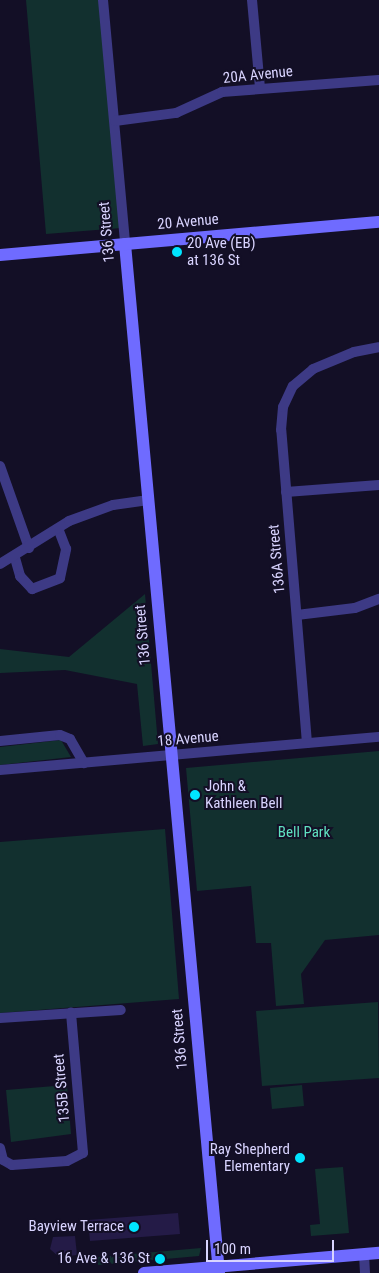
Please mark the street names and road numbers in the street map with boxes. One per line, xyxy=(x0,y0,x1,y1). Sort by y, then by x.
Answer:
street label: 20A Avenue xyxy=(222,62,294,88)
street label: 136 Street xyxy=(95,201,119,263)
street label: 20 Avenue xyxy=(157,210,219,234)
street label: 136A Street xyxy=(265,524,289,594)
street label: 136 Street xyxy=(131,604,155,666)
street label: 18 Avenue xyxy=(157,727,219,751)
street label: 136 Street xyxy=(168,1008,192,1070)
street label: 135B Street xyxy=(50,1053,74,1123)

